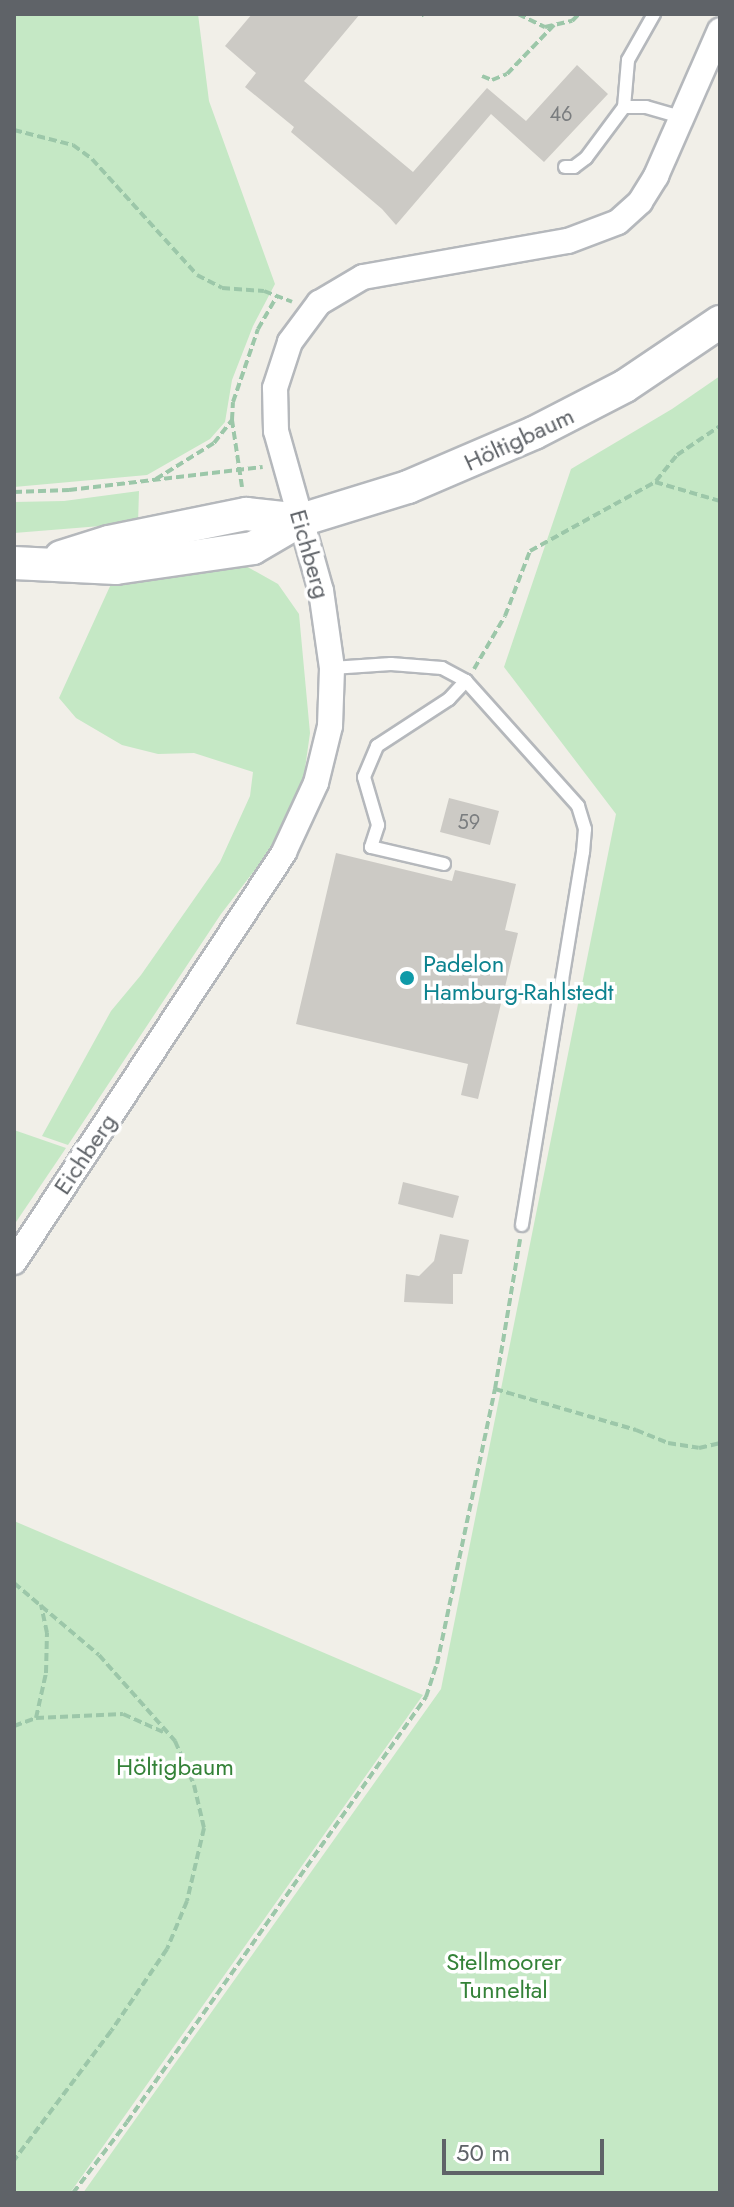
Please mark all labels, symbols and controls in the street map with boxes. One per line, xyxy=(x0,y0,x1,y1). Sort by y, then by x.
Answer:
house number: 46 xyxy=(549,102,573,126)
street label: Höltigbaum xyxy=(459,401,579,477)
street label: Eichberg xyxy=(284,506,336,602)
house number: 59 xyxy=(458,810,480,834)
place label: Padelon Hamburg-Rahlstedt xyxy=(423,950,614,1006)
marker: Padelon Hamburg-Rahlstedt xyxy=(398,969,416,987)
street label: Eichberg xyxy=(48,1108,122,1200)
park label: Höltigbaum xyxy=(116,1753,234,1781)
park label: Stellmoorer Tunneltal xyxy=(446,1948,562,2004)
scale bar xyxy=(446,2123,608,2173)
text: 50 m xyxy=(456,2135,510,2170)

